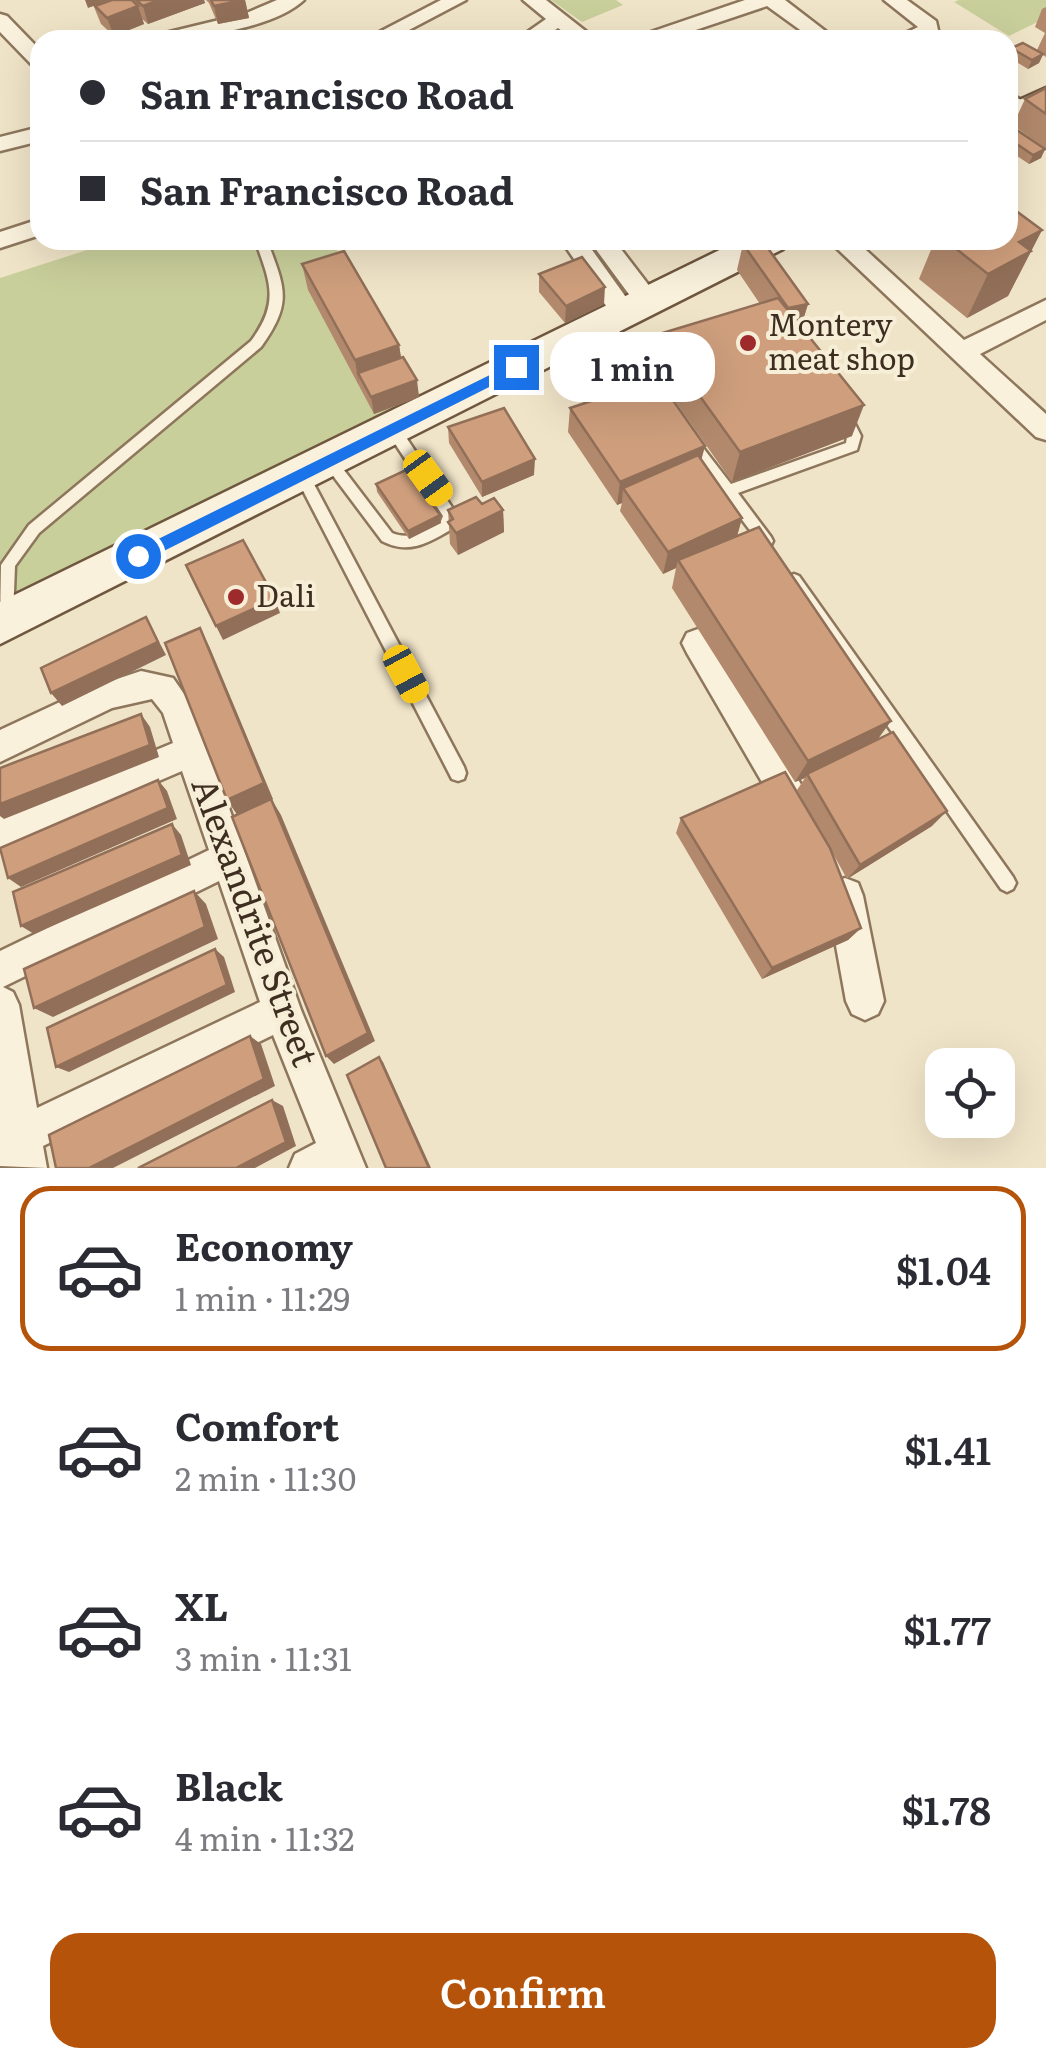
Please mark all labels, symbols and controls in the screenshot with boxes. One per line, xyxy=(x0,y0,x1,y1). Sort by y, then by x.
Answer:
text: San Francisco Road xyxy=(140,64,514,121)
text: San Francisco Road xyxy=(140,160,514,217)
place label: Montery meat shop xyxy=(768,301,915,379)
callout: 1 min xyxy=(551,332,716,402)
marker: Montery meat shop xyxy=(737,332,759,354)
text: 1 min xyxy=(590,343,675,391)
route end xyxy=(494,345,539,390)
car xyxy=(398,445,458,511)
route start xyxy=(116,534,161,579)
place label: Dali xyxy=(256,572,315,616)
marker: Dali xyxy=(225,586,247,608)
car xyxy=(379,640,433,708)
street label: Alexandrite Street xyxy=(180,769,333,1073)
map controls xyxy=(925,1048,1015,1138)
button: locate xyxy=(925,1048,1015,1138)
text: Economy xyxy=(175,1216,353,1273)
icon: car xyxy=(55,1224,145,1314)
text: $1.04 xyxy=(896,1240,991,1297)
text: 1 min · 11:29 xyxy=(175,1273,350,1321)
text: Comfort xyxy=(175,1396,339,1453)
icon: car xyxy=(55,1404,145,1494)
text: $1.41 xyxy=(904,1420,991,1477)
text: 2 min · 11:30 xyxy=(175,1453,356,1501)
text: XL xyxy=(175,1576,228,1633)
icon: car xyxy=(55,1584,145,1674)
text: $1.77 xyxy=(903,1600,991,1657)
text: 3 min · 11:31 xyxy=(175,1633,352,1681)
text: Black xyxy=(175,1756,283,1813)
icon: car xyxy=(55,1764,145,1854)
text: $1.78 xyxy=(902,1780,991,1837)
text: 4 min · 11:32 xyxy=(175,1813,354,1861)
button: Confirm xyxy=(50,1933,996,2048)

